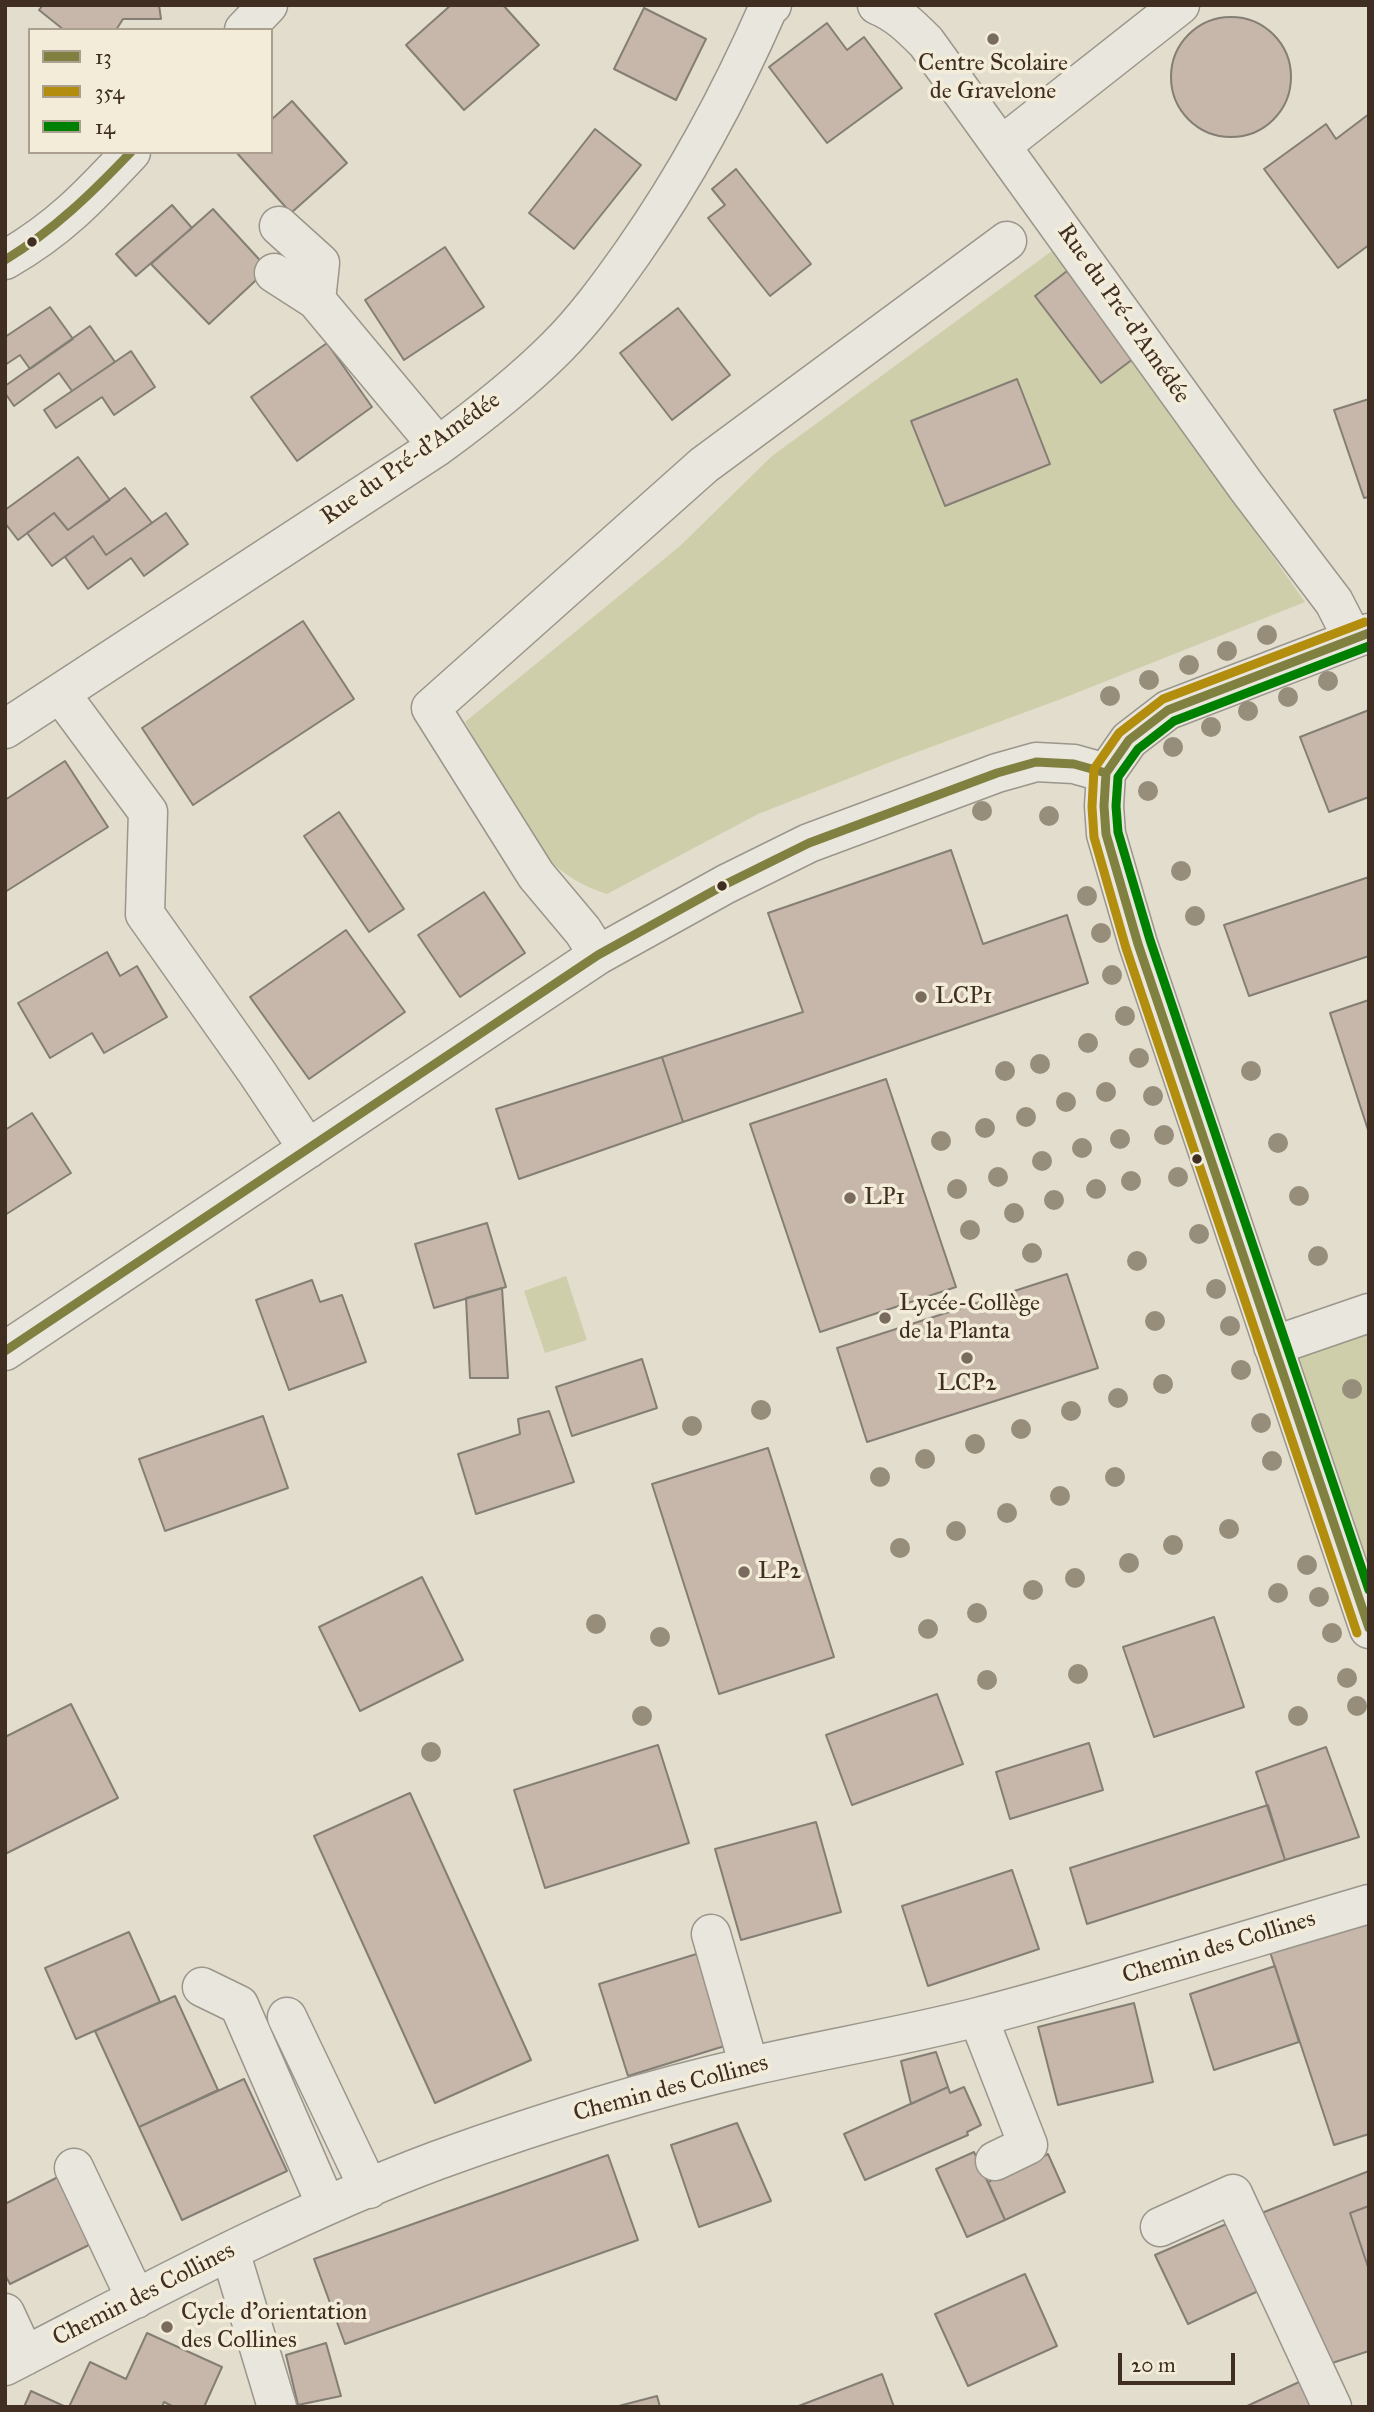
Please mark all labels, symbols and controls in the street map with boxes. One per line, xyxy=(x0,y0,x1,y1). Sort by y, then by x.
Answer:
legend xyxy=(28,28,273,154)
marker: Centre Scolaire de Gravelone xyxy=(985,31,1001,47)
text: 13 xyxy=(95,44,112,70)
place label: Centre Scolaire de Gravelone xyxy=(918,50,1068,106)
text: 354 xyxy=(95,79,124,105)
text: 14 xyxy=(95,114,115,140)
street label: Rue du Pré-d'Amédée xyxy=(1050,219,1196,409)
unlabelled marker xyxy=(25,235,39,249)
street label: Rue du Pré-d'Amédée xyxy=(316,386,506,532)
unlabelled marker xyxy=(715,879,729,893)
place label: LCP1 xyxy=(935,983,992,1011)
marker: LCP1 xyxy=(913,989,929,1005)
unlabelled marker xyxy=(1190,1152,1204,1166)
place label: LP1 xyxy=(864,1184,905,1212)
marker: LP1 xyxy=(842,1190,858,1206)
place label: Lycée-Collège de la Planta xyxy=(899,1290,1040,1346)
marker: Lycée-Collège de la Planta xyxy=(877,1310,893,1326)
marker: LCP2 xyxy=(959,1350,975,1366)
place label: LCP2 xyxy=(937,1370,997,1398)
place label: LP2 xyxy=(758,1558,801,1586)
marker: LP2 xyxy=(736,1564,752,1580)
street label: Chemin des Collines xyxy=(1119,1905,1319,1991)
street label: Chemin des Collines xyxy=(571,2049,771,2129)
street label: Chemin des Collines xyxy=(48,2237,240,2353)
place label: Cycle d'orientation des Collines xyxy=(181,2299,367,2355)
marker: Cycle d'orientation des Collines xyxy=(159,2319,175,2335)
scale bar xyxy=(1122,2338,1239,2382)
text: 20 m xyxy=(1131,2352,1176,2378)

